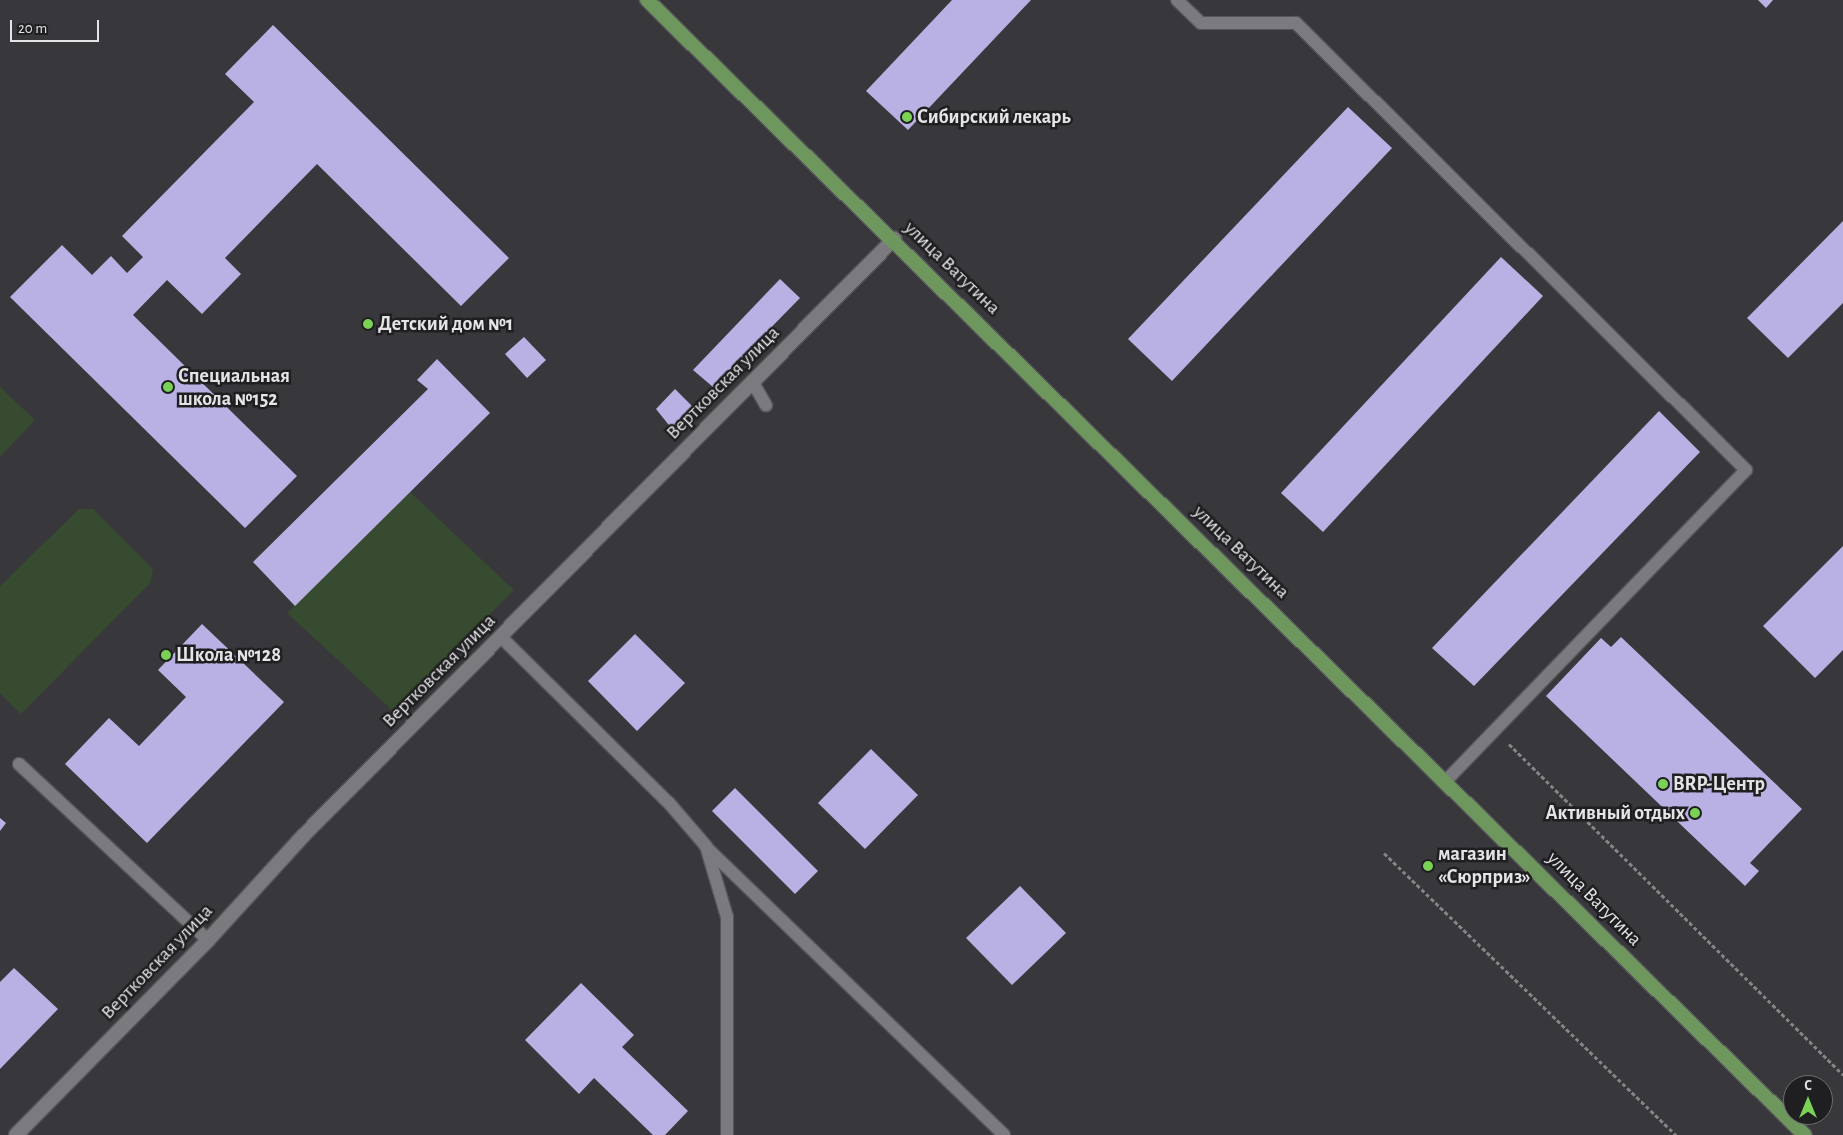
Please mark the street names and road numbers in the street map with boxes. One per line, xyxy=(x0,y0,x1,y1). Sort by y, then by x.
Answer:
street label: улица Ватутина xyxy=(899,216,1005,320)
street label: Вертковская улица xyxy=(661,321,785,445)
street label: улица Ватутина xyxy=(1188,500,1294,604)
street label: Вертковская улица xyxy=(377,609,501,733)
street label: улица Ватутина xyxy=(1542,847,1646,951)
street label: Вертковская улица xyxy=(96,899,218,1025)

